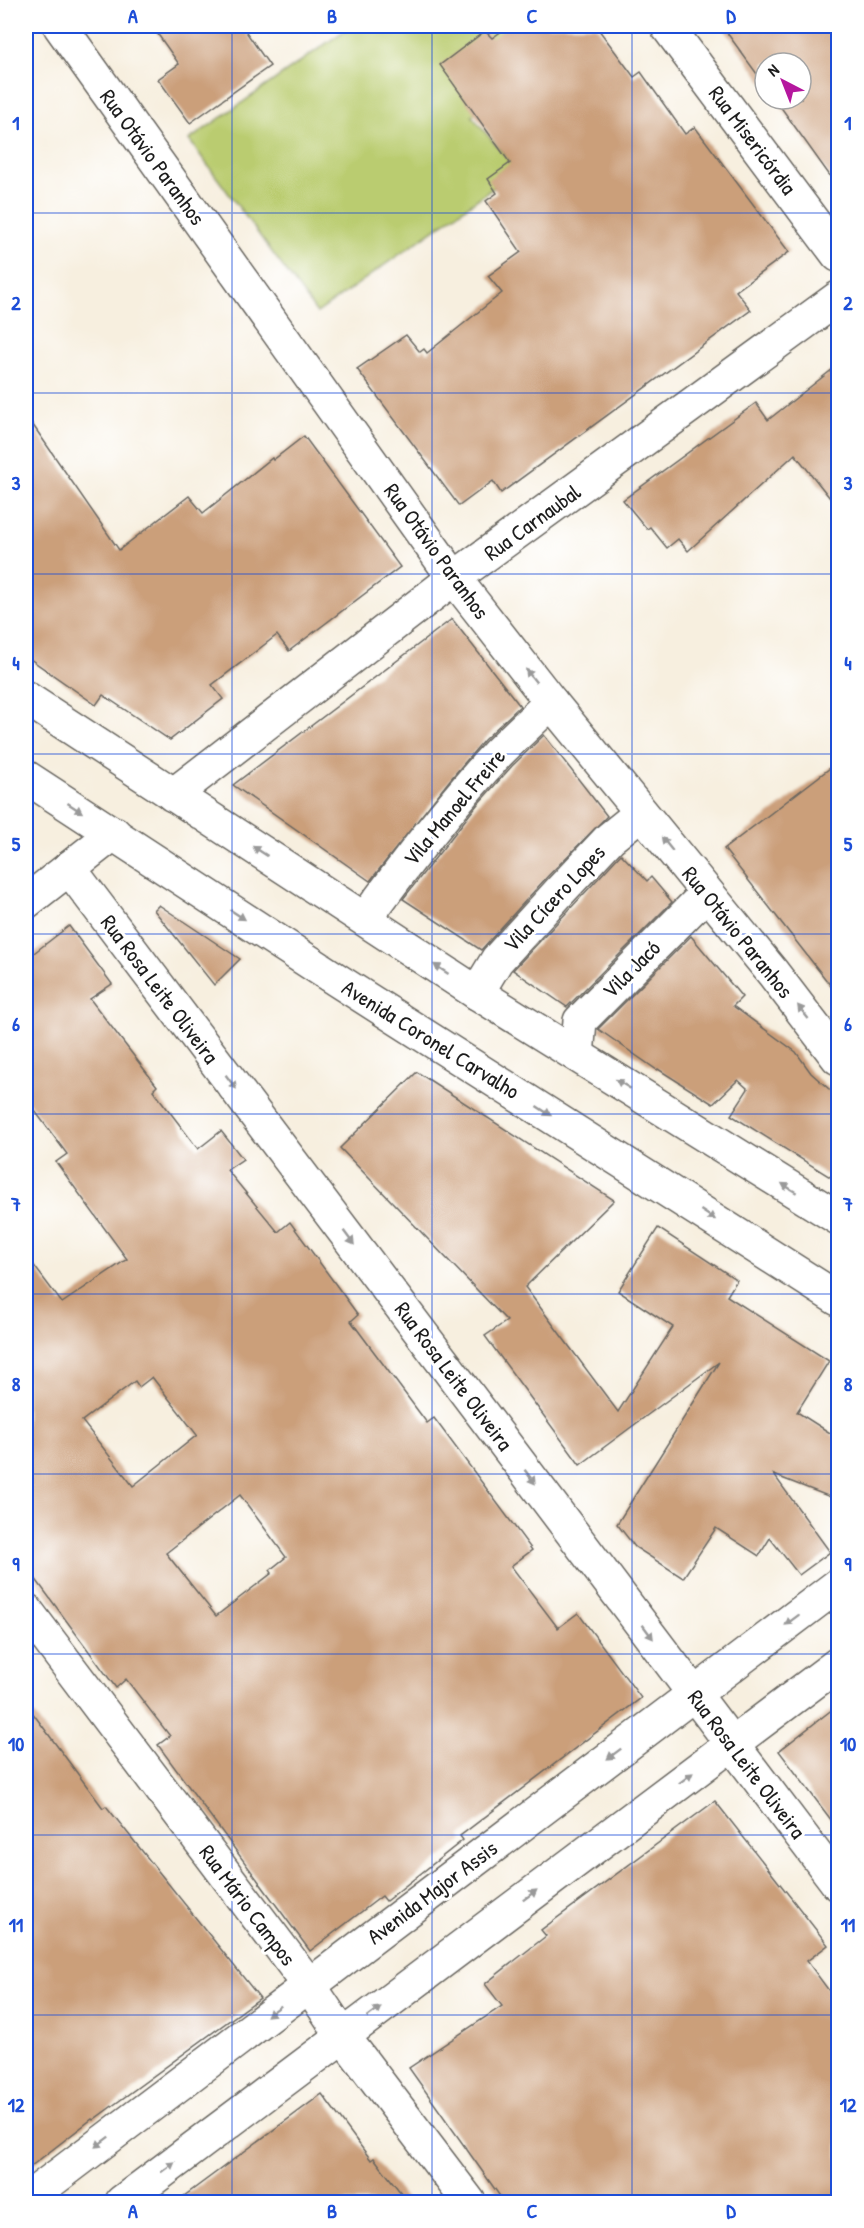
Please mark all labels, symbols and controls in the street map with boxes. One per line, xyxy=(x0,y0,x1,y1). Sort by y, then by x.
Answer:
text: A xyxy=(128,2,138,29)
text: B xyxy=(327,2,337,29)
text: C xyxy=(527,2,538,29)
text: D xyxy=(726,2,736,29)
north arrow xyxy=(753,51,813,111)
text: N xyxy=(762,59,784,81)
street label: Rua Misericórdia xyxy=(702,79,804,201)
street label: Rua Otávio Paranhos xyxy=(93,83,213,231)
text: 1 xyxy=(12,109,20,136)
text: 1 xyxy=(844,109,852,136)
text: 2 xyxy=(11,289,21,316)
text: 2 xyxy=(843,289,853,316)
text: 3 xyxy=(12,469,21,496)
text: 3 xyxy=(844,469,853,496)
street label: Rua Otávio Paranhos xyxy=(377,477,497,625)
street label: Rua Carnaubal xyxy=(478,477,586,567)
text: 4 xyxy=(12,649,20,676)
text: 4 xyxy=(844,649,852,676)
one-way arrow xyxy=(525,668,537,684)
street label: Vila Manoel Freire xyxy=(396,742,512,872)
one-way arrow xyxy=(67,803,83,814)
text: 5 xyxy=(12,830,21,857)
text: 5 xyxy=(844,830,853,857)
one-way arrow xyxy=(661,837,674,852)
street label: Vila Cícero Lopes xyxy=(496,838,612,958)
one-way arrow xyxy=(252,846,268,857)
street label: Rua Otávio Paranhos xyxy=(676,860,800,1004)
street label: Rua Rosa Leite Oliveira xyxy=(94,908,226,1070)
one-way arrow xyxy=(230,909,246,920)
street label: Vila Jacó xyxy=(595,933,667,1005)
one-way arrow xyxy=(433,964,449,975)
street label: Avenida Coronel Carvalho xyxy=(337,972,525,1106)
one-way arrow xyxy=(796,1004,809,1020)
text: 6 xyxy=(12,1010,20,1037)
text: 6 xyxy=(844,1010,852,1037)
one-way arrow xyxy=(224,1075,236,1090)
one-way arrow xyxy=(615,1079,632,1090)
one-way arrow xyxy=(536,1105,552,1116)
one-way arrow xyxy=(781,1182,797,1193)
text: 7 xyxy=(10,1190,21,1217)
text: 7 xyxy=(842,1190,853,1217)
one-way arrow xyxy=(700,1210,716,1221)
one-way arrow xyxy=(342,1230,354,1245)
street label: Rua Rosa Leite Oliveira xyxy=(388,1295,520,1457)
text: 8 xyxy=(12,1370,21,1397)
text: 8 xyxy=(844,1370,853,1397)
one-way arrow xyxy=(524,1468,536,1484)
text: 9 xyxy=(12,1550,20,1577)
text: 9 xyxy=(844,1550,852,1577)
one-way arrow xyxy=(784,1614,800,1626)
one-way arrow xyxy=(641,1625,653,1640)
street label: Rua Rosa Leite Oliveira xyxy=(681,1683,813,1845)
text: 10 xyxy=(8,1730,24,1757)
text: 10 xyxy=(840,1730,856,1757)
one-way arrow xyxy=(607,1748,622,1760)
one-way arrow xyxy=(678,1772,694,1784)
street label: Avenida Major Assis xyxy=(361,1833,503,1951)
street label: Rua Mário Campos xyxy=(193,1839,303,1971)
one-way arrow xyxy=(522,1889,538,1901)
text: 11 xyxy=(9,1911,23,1938)
text: 11 xyxy=(841,1911,855,1938)
one-way arrow xyxy=(267,2005,283,2017)
one-way arrow xyxy=(366,2006,382,2018)
text: 12 xyxy=(8,2091,25,2118)
text: 12 xyxy=(840,2091,857,2118)
one-way arrow xyxy=(95,2136,111,2148)
one-way arrow xyxy=(161,2162,176,2174)
text: A xyxy=(128,2197,138,2224)
text: B xyxy=(327,2197,337,2224)
text: C xyxy=(527,2197,538,2224)
text: D xyxy=(726,2197,736,2224)

